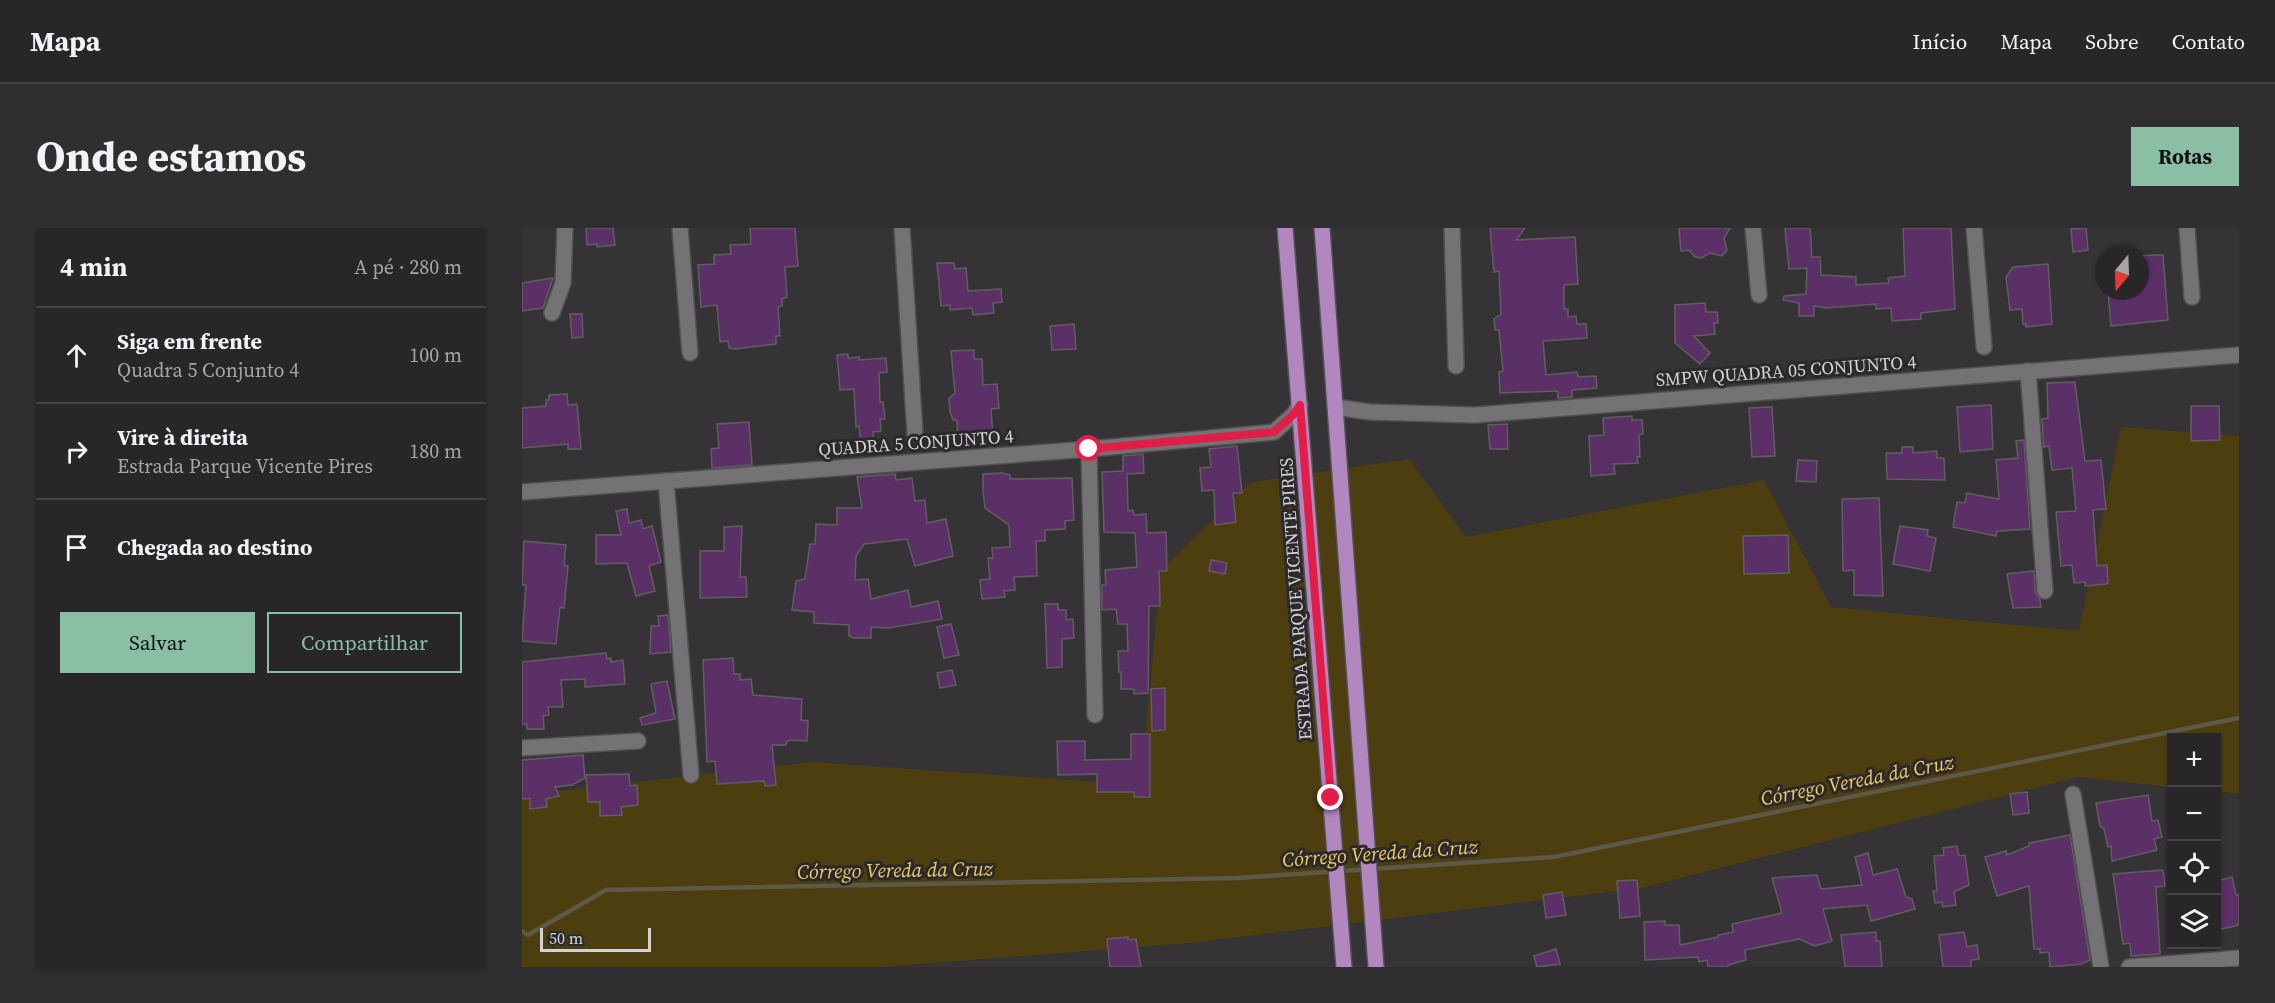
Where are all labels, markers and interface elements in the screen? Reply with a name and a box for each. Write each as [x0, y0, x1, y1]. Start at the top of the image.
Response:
text: Mapa [30, 22, 101, 60]
text: Início [1913, 27, 1967, 56]
text: Mapa [2000, 27, 2052, 56]
text: Sobre [2085, 27, 2139, 56]
text: Contato [2172, 27, 2245, 56]
text: Onde estamos [36, 127, 306, 185]
button: Rotas [2131, 127, 2239, 186]
north arrow [2095, 246, 2149, 300]
text: 4 min [60, 249, 127, 285]
text: A pé · 280 m [354, 253, 462, 281]
text: Siga em frente [117, 326, 262, 356]
icon: ahead [60, 339, 93, 372]
text: 100 m [409, 341, 462, 369]
street label: SMPW QUADRA 05 CONJUNTO 4 [1655, 349, 1917, 392]
text: Quadra 5 Conjunto 4 [117, 356, 299, 384]
text: Vire à direita [117, 422, 248, 452]
street label: QUADRA 5 CONJUNTO 4 [817, 423, 1014, 462]
icon: right [60, 435, 93, 468]
route start [1075, 435, 1101, 461]
text: 180 m [409, 437, 462, 465]
text: Estrada Parque Vicente Pires [117, 452, 373, 480]
street label: ESTRADA PARQUE VICENTE PIRES [1273, 457, 1318, 741]
icon: arrive [60, 531, 93, 564]
text: Chegada ao destino [117, 532, 312, 562]
button: Salvar [60, 612, 255, 673]
button: Compartilhar [267, 612, 462, 673]
map controls [2167, 733, 2221, 949]
button: + [2167, 733, 2221, 787]
water label: Córrego Vereda da Cruz [1758, 747, 1957, 812]
route end [1317, 784, 1343, 810]
button: − [2167, 787, 2221, 841]
water label: Córrego Vereda da Cruz [1281, 832, 1479, 874]
button: locate [2167, 841, 2221, 895]
water label: Córrego Vereda da Cruz [797, 854, 994, 886]
button: layers [2167, 895, 2221, 949]
scale bar [540, 925, 651, 952]
text: 50 m [549, 927, 583, 949]

